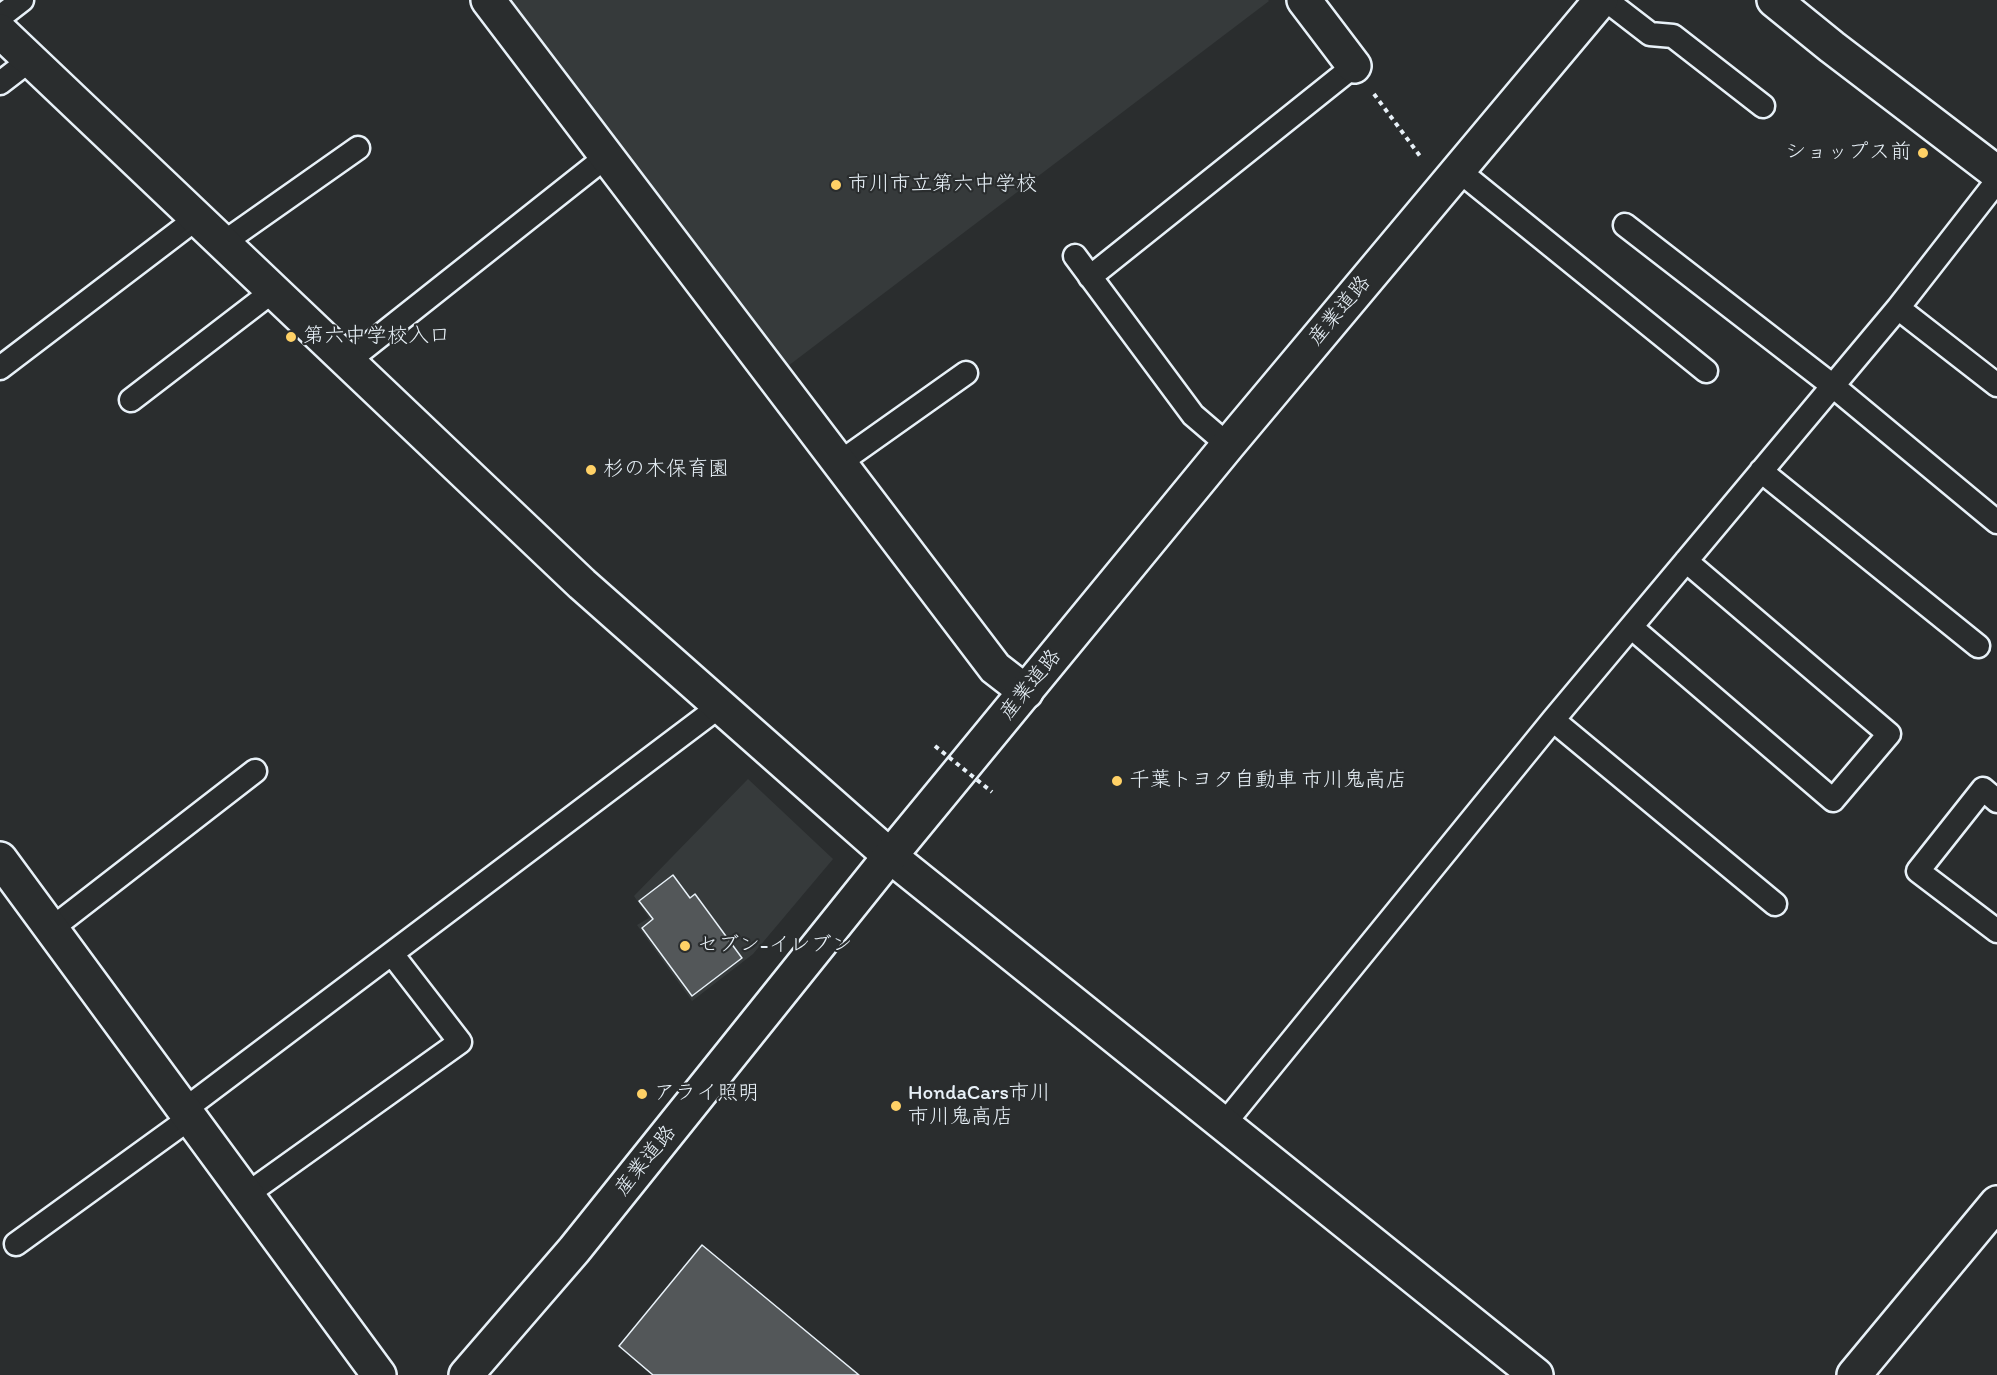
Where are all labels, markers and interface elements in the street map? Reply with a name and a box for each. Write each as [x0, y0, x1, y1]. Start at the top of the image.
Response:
place label: ショップス前 [1785, 140, 1911, 166]
marker: ショップス前 [1916, 146, 1930, 160]
place label: 市川市立第六中学校 [848, 172, 1037, 198]
marker: 市川市立第六中学校 [829, 178, 843, 192]
street label: 産業道路 [1303, 271, 1377, 351]
place label: 第六中学校入口 [303, 324, 450, 350]
marker: 第六中学校入口 [284, 330, 298, 344]
place label: 杉の木保育園 [603, 457, 729, 483]
marker: 杉の木保育園 [584, 463, 598, 477]
street label: 産業道路 [995, 644, 1067, 726]
place label: 千葉トヨタ自動車 市川鬼高店 [1129, 768, 1407, 794]
marker: 千葉トヨタ自動車 市川鬼高店 [1110, 774, 1124, 788]
place label: セブン-イレブン [697, 933, 852, 959]
marker: セブン-イレブン [678, 939, 692, 953]
place label: アライ照明 [654, 1081, 759, 1107]
place label: HondaCars市川 市川鬼高店 [908, 1081, 1051, 1131]
marker: アライ照明 [635, 1087, 649, 1101]
marker: HondaCars市川 市川鬼高店 [889, 1099, 903, 1113]
street label: 産業道路 [610, 1120, 682, 1202]

